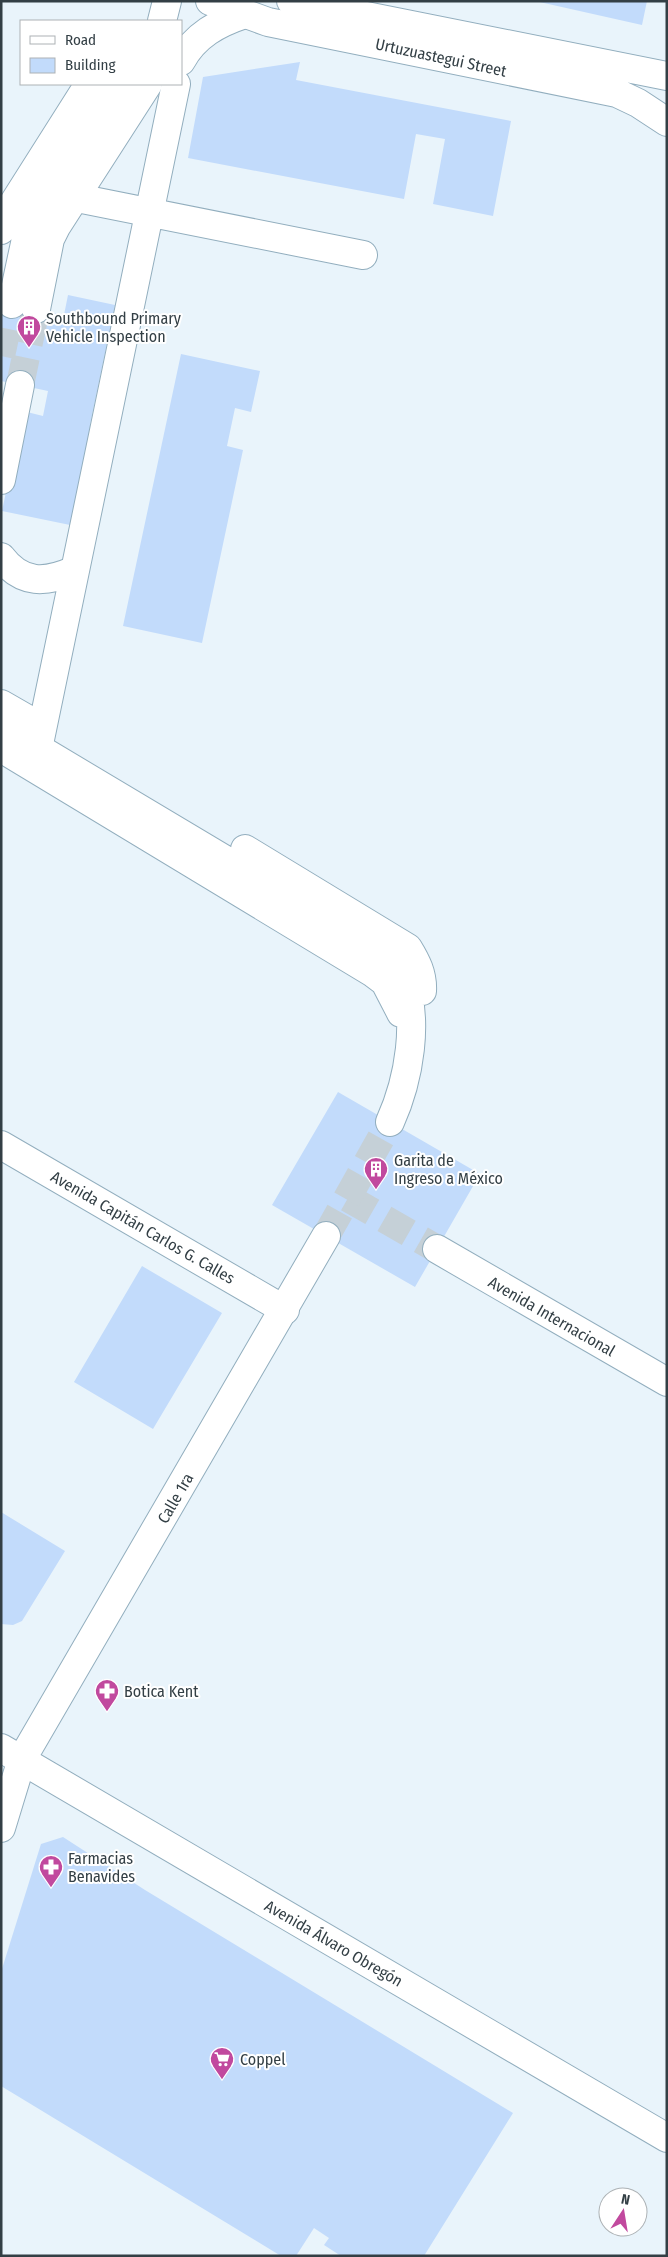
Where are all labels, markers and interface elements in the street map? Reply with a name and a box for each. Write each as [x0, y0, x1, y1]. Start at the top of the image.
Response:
legend [20, 20, 182, 85]
text: Road [65, 31, 96, 49]
street label: Urtuzuastegui Street [374, 34, 509, 81]
text: Building [65, 56, 116, 74]
place label: Southbound Primary Vehicle Inspection [46, 309, 182, 346]
building icon: Southbound Primary Vehicle Inspection [16, 314, 42, 348]
place label: Garita de Ingreso a México [394, 1151, 503, 1188]
building icon: Garita de Ingreso a México [363, 1156, 389, 1190]
street label: Avenida Capitán Carlos G. Calles [47, 1167, 238, 1288]
street label: Avenida Internacional [485, 1272, 618, 1360]
street label: Calle 1ra [153, 1470, 197, 1527]
pharmacy icon: Botica Kent [94, 1678, 120, 1712]
place label: Botica Kent [124, 1682, 199, 1701]
place label: Farmacias Benavides [68, 1849, 135, 1886]
pharmacy icon: Farmacias Benavides [38, 1854, 64, 1888]
street label: Avenida Álvaro Obregón [261, 1896, 406, 1991]
supermarket icon: Coppel [209, 2046, 235, 2080]
place label: Coppel [240, 2050, 285, 2069]
north arrow [598, 2187, 648, 2237]
text: N [620, 2191, 631, 2209]

